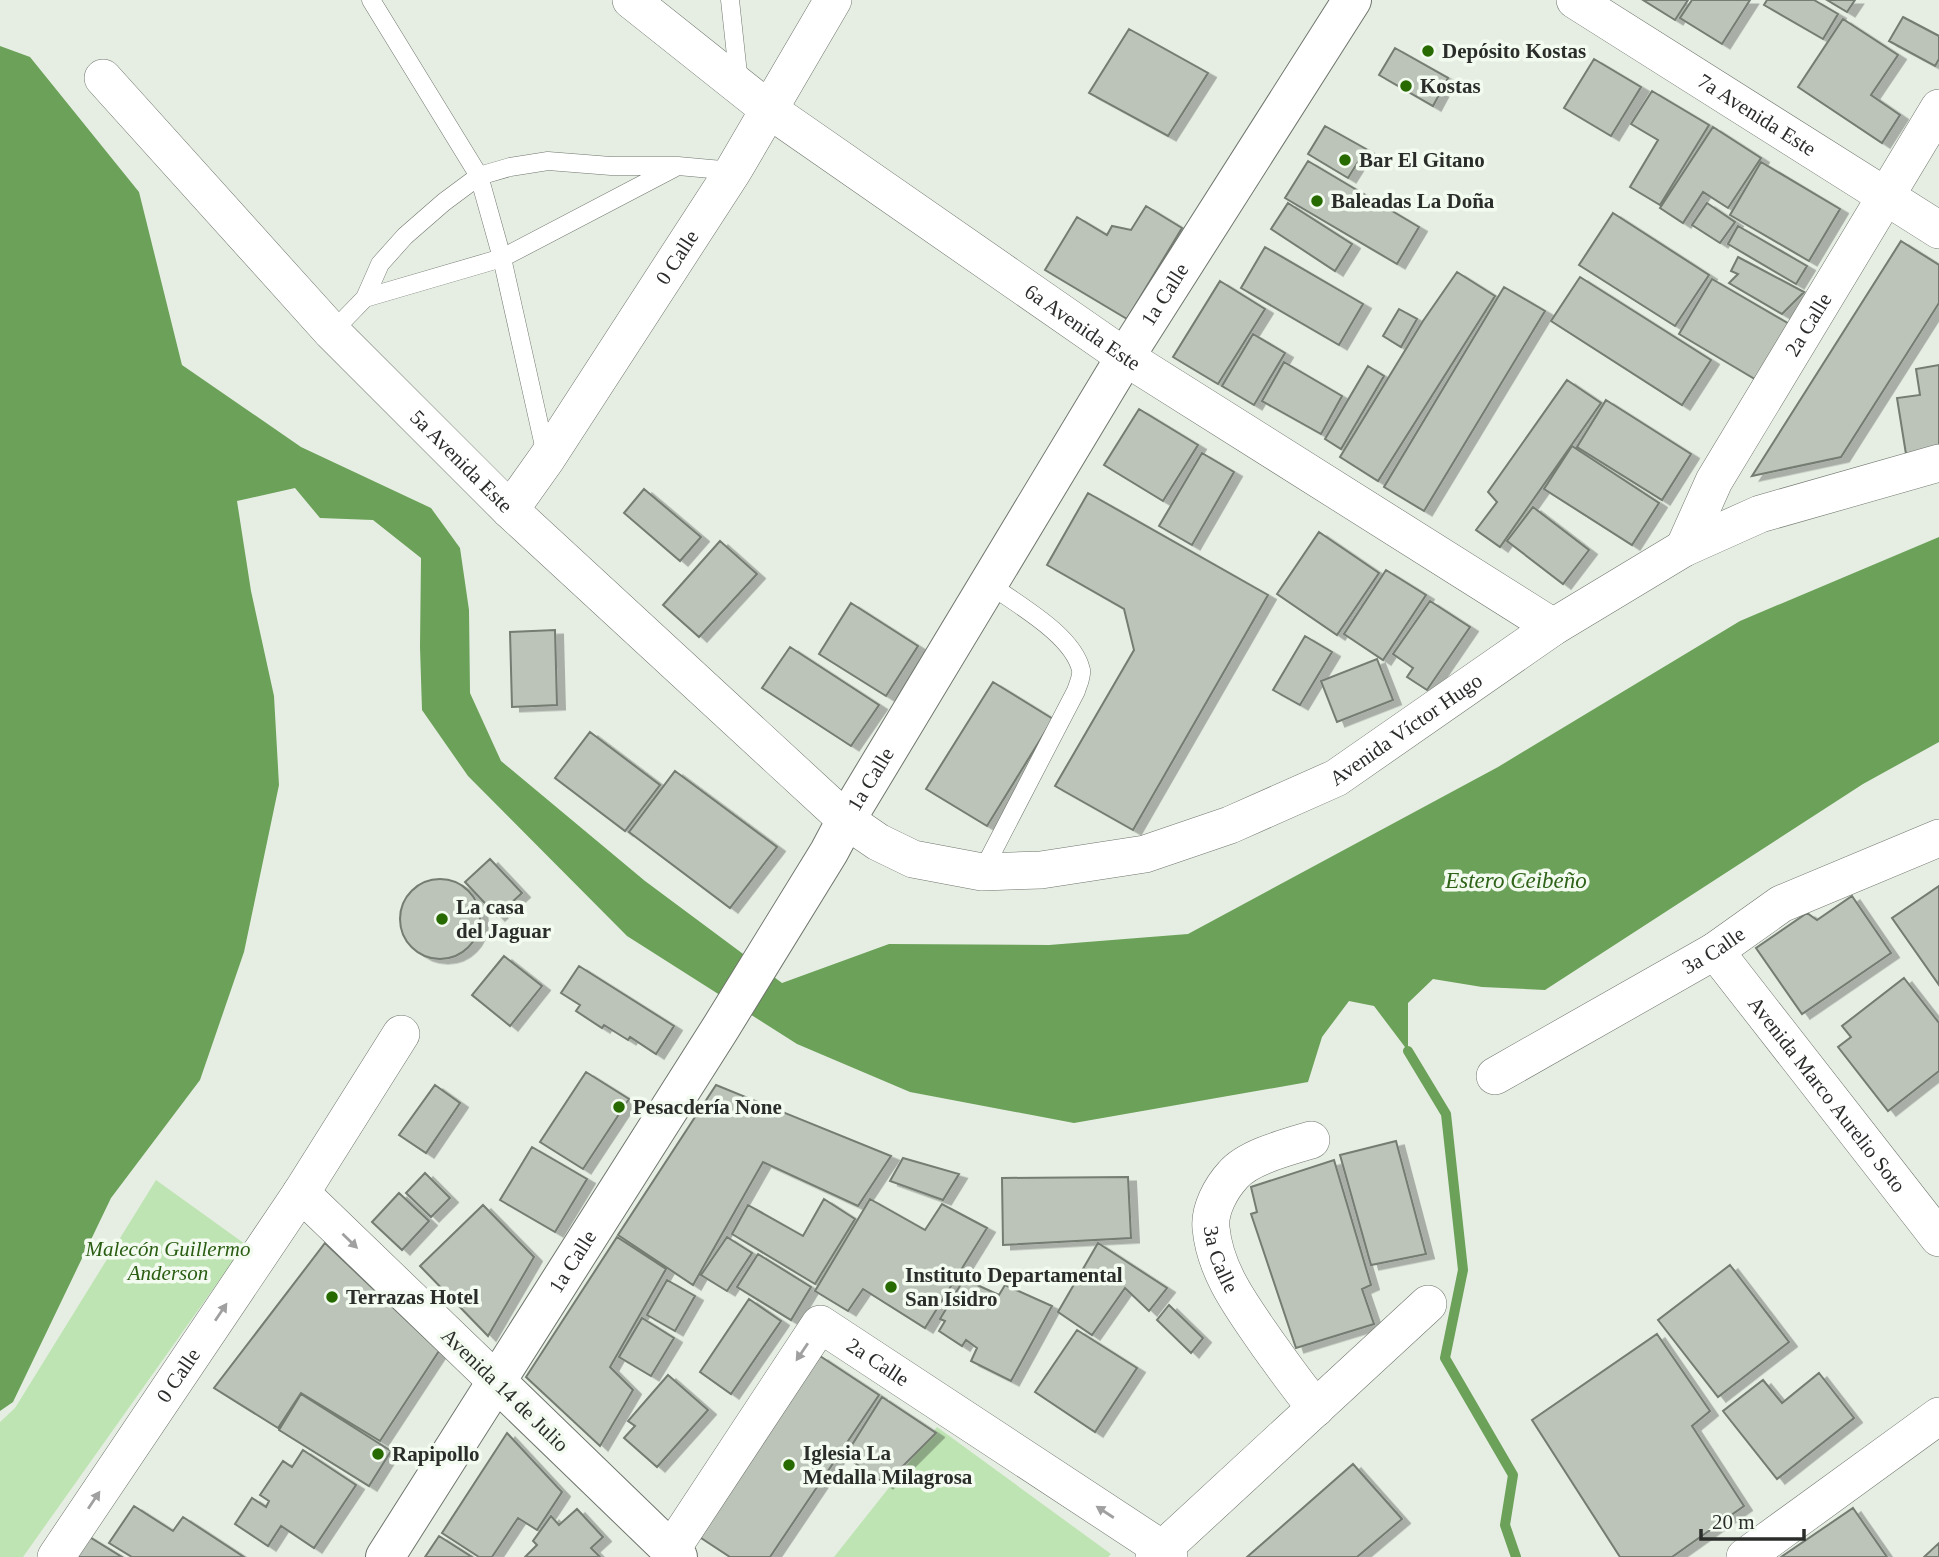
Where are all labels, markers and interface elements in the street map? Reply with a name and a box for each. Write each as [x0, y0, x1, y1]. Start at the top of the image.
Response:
place label: Depósito Kostas [1442, 39, 1586, 63]
marker: Depósito Kostas [1420, 43, 1436, 59]
street label: 7a Avenida Este [1693, 69, 1820, 161]
place label: Kostas [1420, 74, 1481, 98]
marker: Kostas [1398, 78, 1414, 94]
place label: Bar El Gitano [1359, 148, 1485, 172]
marker: Bar El Gitano [1337, 152, 1353, 168]
place label: Baleadas La Doña [1331, 189, 1495, 213]
marker: Baleadas La Doña [1309, 193, 1325, 209]
street label: 0 Calle [651, 226, 703, 289]
street label: 1a Calle [1136, 259, 1193, 330]
street label: 6a Avenida Este [1020, 279, 1145, 376]
street label: 2a Calle [1780, 289, 1837, 361]
street label: 5a Avenida Este [405, 405, 518, 518]
street label: Avenida Víctor Hugo [1325, 668, 1487, 791]
street label: 1a Calle [842, 743, 899, 815]
water label: Estero Ceibeño [1444, 868, 1587, 893]
place label: La casa del Jaguar [456, 895, 551, 943]
marker: La casa del Jaguar [434, 911, 450, 927]
street label: 3a Calle [1678, 922, 1749, 979]
street label: Avenida Marco Aurelio Soto [1743, 992, 1911, 1197]
place label: Pesacdería None [633, 1095, 782, 1119]
marker: Pesacdería None [611, 1099, 627, 1115]
street label: 3a Calle [1199, 1225, 1243, 1297]
street label: 1a Calle [544, 1226, 601, 1297]
one-way arrow [342, 1232, 359, 1249]
park label: Malecón Guillermo Anderson [84, 1237, 251, 1285]
place label: Instituto Departamental San Isidro [905, 1263, 1123, 1311]
marker: Instituto Departamental San Isidro [883, 1279, 899, 1295]
place label: Terrazas Hotel [346, 1285, 479, 1309]
marker: Terrazas Hotel [324, 1289, 340, 1305]
one-way arrow [215, 1302, 228, 1322]
street label: Avenida 14 de Julio [437, 1323, 573, 1457]
street label: 2a Calle [842, 1333, 913, 1391]
one-way arrow [795, 1343, 809, 1361]
street label: 0 Calle [152, 1344, 205, 1407]
place label: Iglesia La Medalla Milagrosa [803, 1441, 973, 1489]
place label: Rapipollo [392, 1442, 480, 1466]
marker: Rapipollo [370, 1446, 386, 1462]
marker: Iglesia La Medalla Milagrosa [781, 1457, 797, 1473]
one-way arrow [87, 1491, 100, 1510]
scale bar [1701, 1498, 1804, 1542]
one-way arrow [1095, 1505, 1115, 1518]
text: 20 m [1712, 1510, 1755, 1534]

